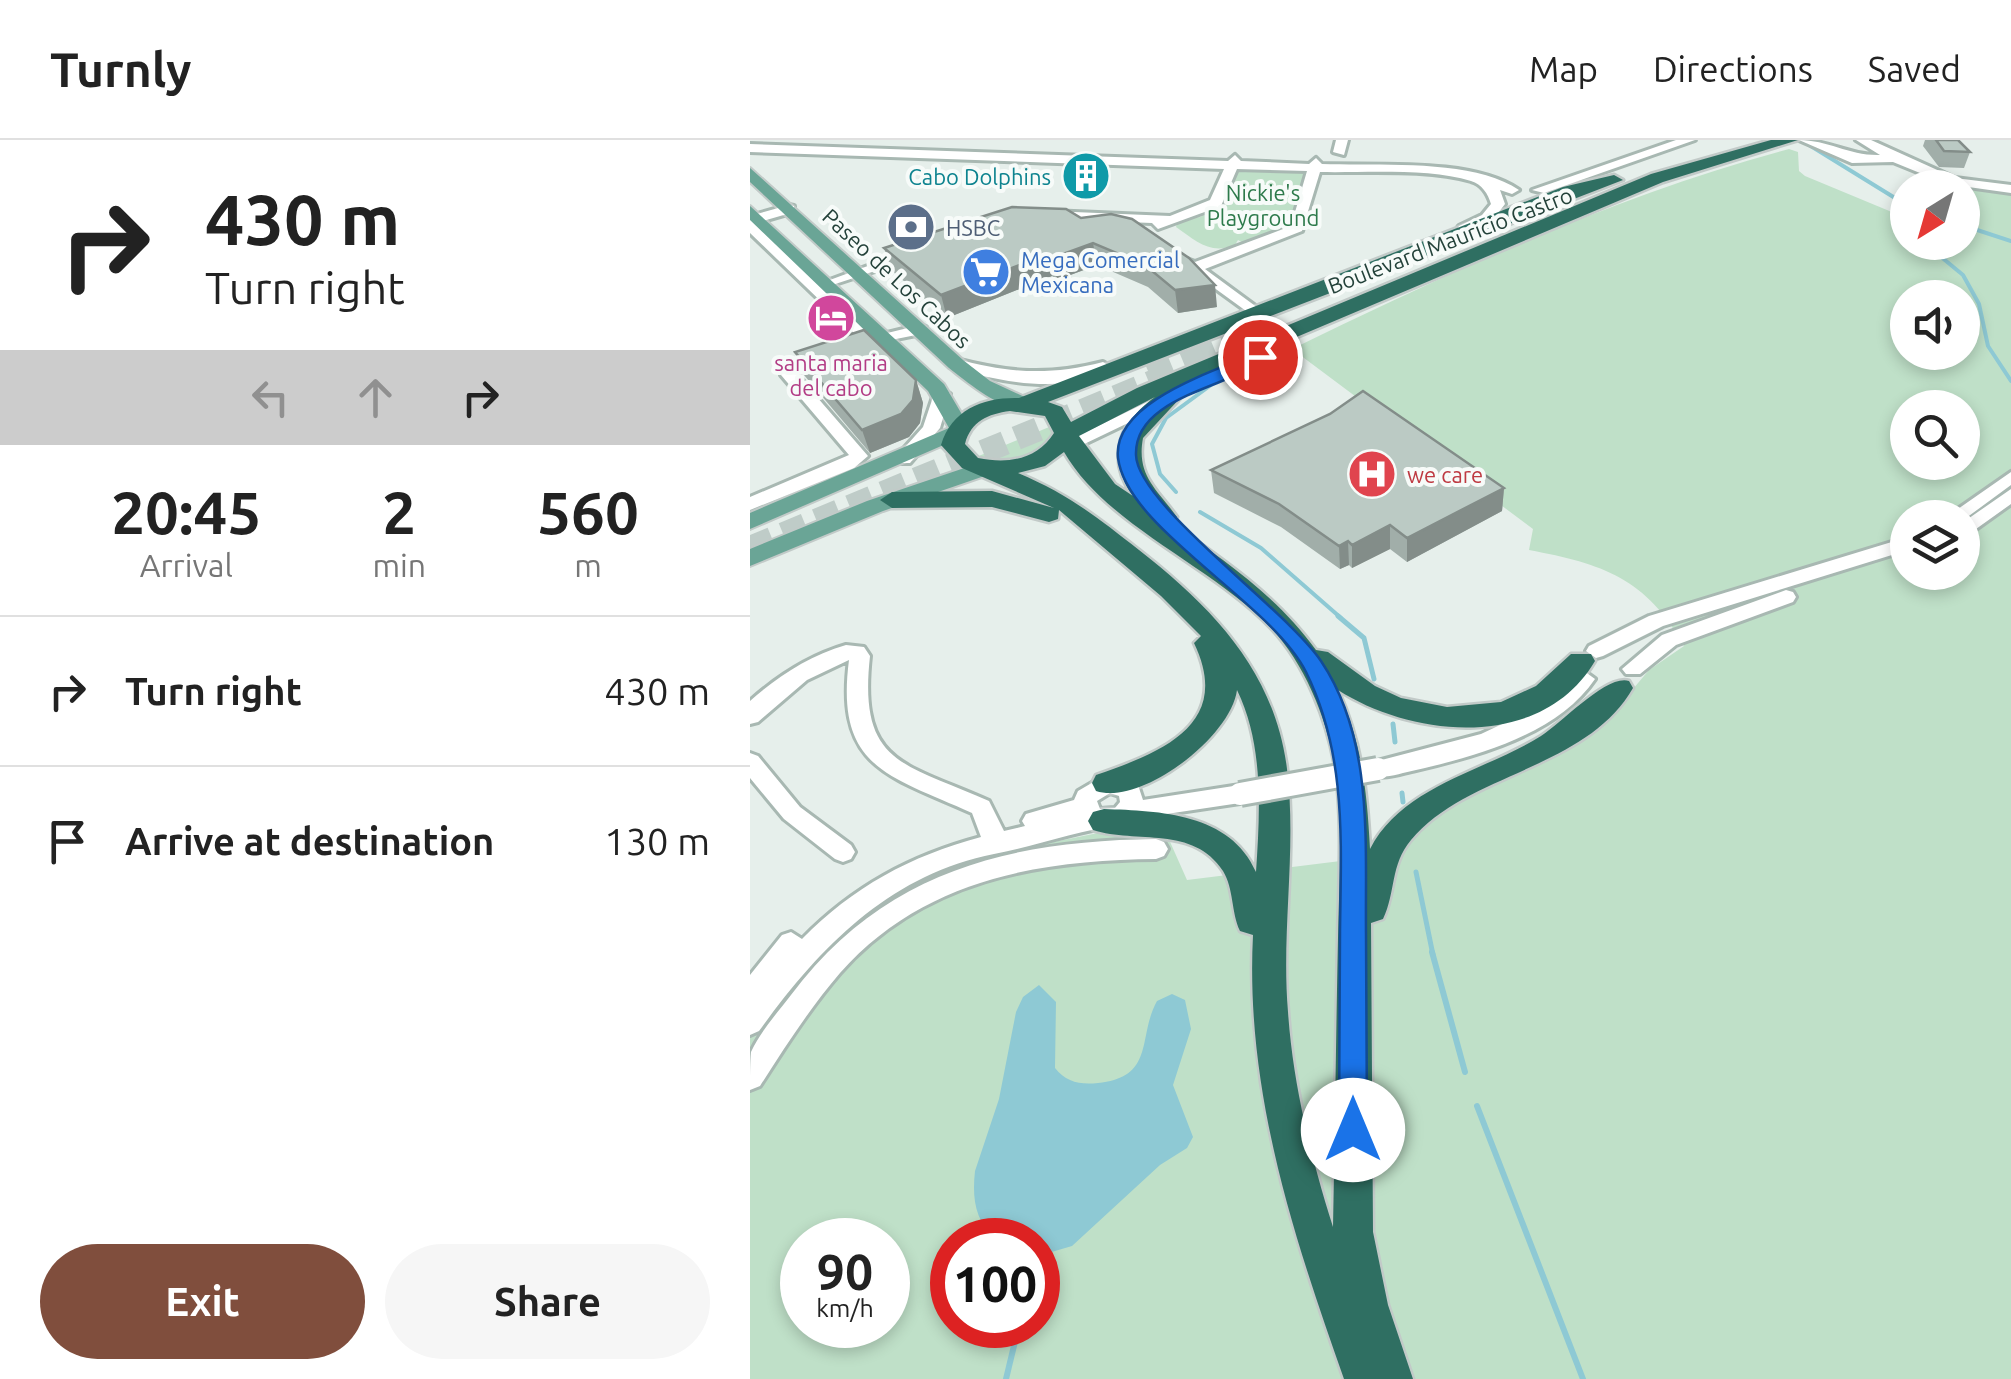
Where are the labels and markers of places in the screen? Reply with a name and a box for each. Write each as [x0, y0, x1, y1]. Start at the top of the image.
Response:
building icon: Cabo Dolphins [1060, 150, 1112, 202]
place label: Cabo Dolphins [908, 164, 1051, 189]
bank icon: HSBC [885, 201, 937, 253]
place label: HSBC [946, 215, 1000, 240]
supermarket icon: Mega Comercial Mexicana [960, 246, 1012, 298]
place label: Mega Comercial Mexicana [1021, 247, 1180, 297]
hotel icon: santa maria del cabo [805, 292, 857, 344]
pin [1218, 315, 1303, 400]
place label: santa maria del cabo [774, 350, 888, 400]
hospital icon: we care [1346, 448, 1398, 500]
place label: we care [1407, 462, 1483, 487]

